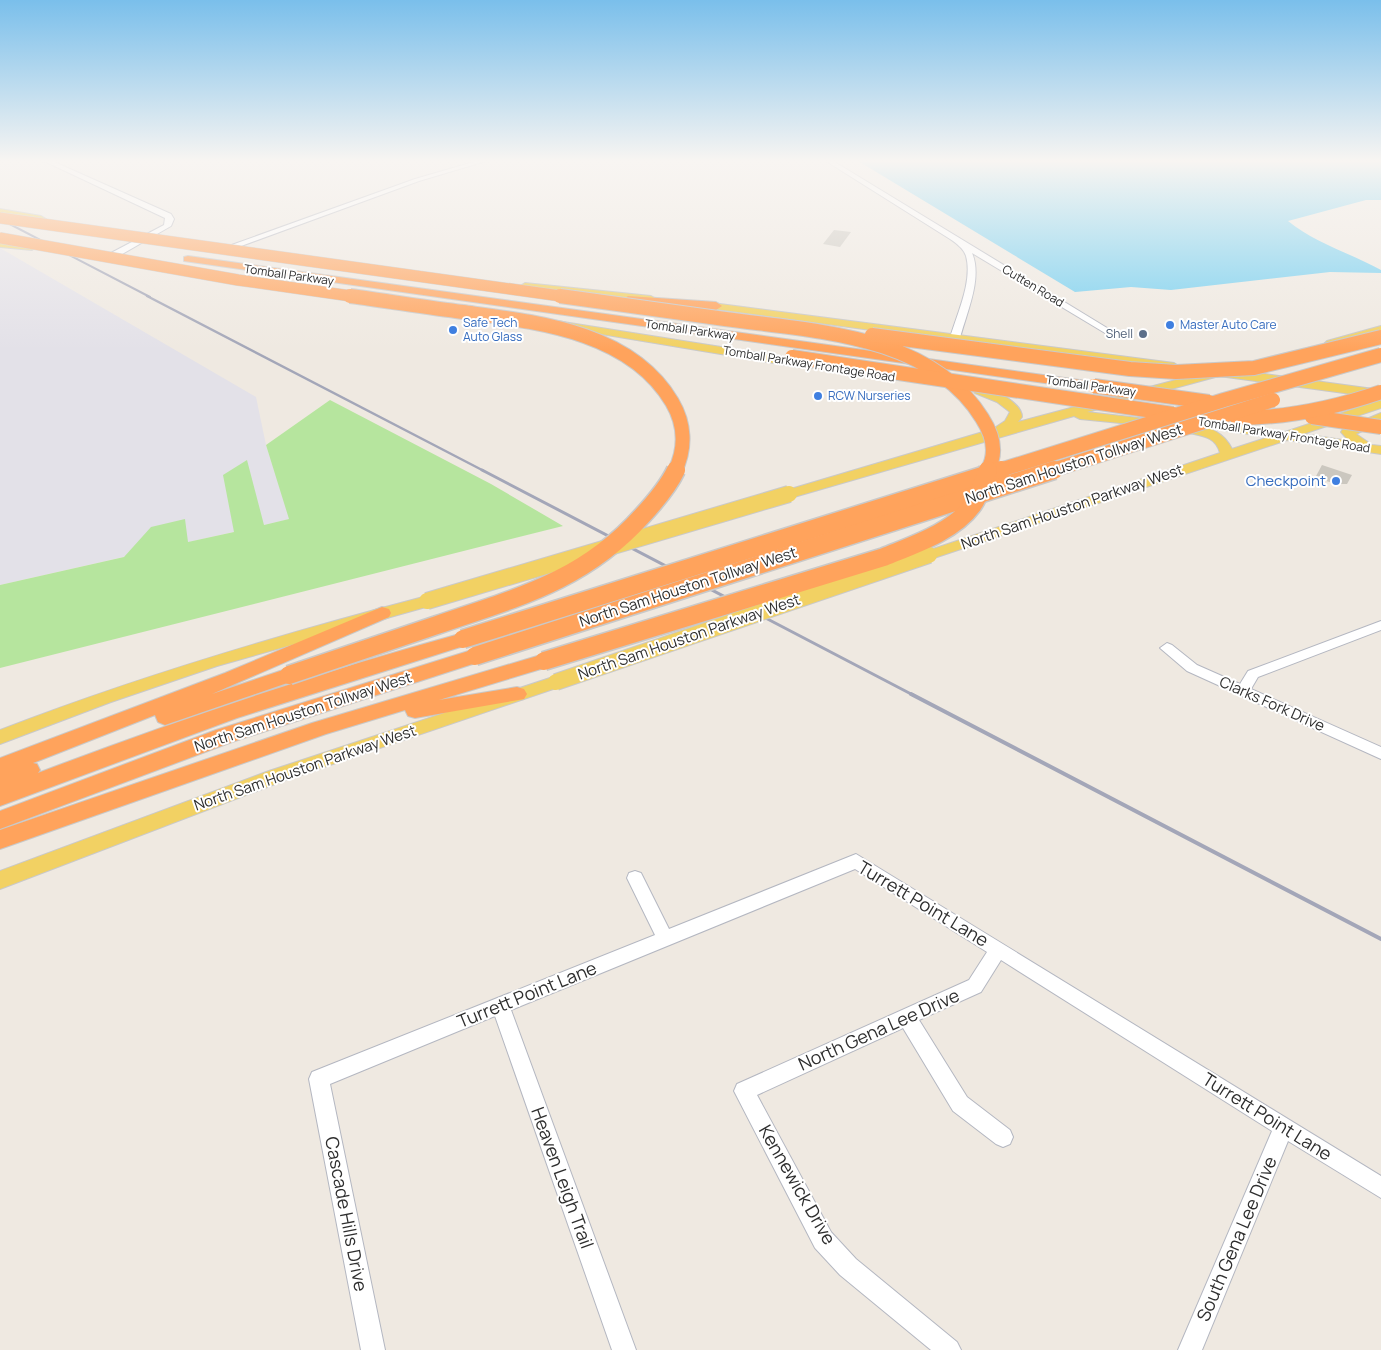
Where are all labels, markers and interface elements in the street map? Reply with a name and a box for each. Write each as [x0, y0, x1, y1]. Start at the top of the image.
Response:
street label: Tomball Parkway [243, 260, 336, 289]
street label: Cutten Road [999, 260, 1067, 311]
place label: Safe Tech Auto Glass [463, 314, 522, 345]
street label: Tomball Parkway [644, 315, 737, 344]
place label: Master Auto Care [1180, 316, 1277, 333]
marker: Master Auto Care [1164, 319, 1176, 331]
marker: Safe Tech Auto Glass [447, 324, 459, 336]
place label: Shell [1106, 325, 1133, 342]
marker: Shell [1137, 328, 1149, 340]
street label: Tomball Parkway Frontage Road [722, 342, 896, 386]
street label: Tomball Parkway [1045, 371, 1138, 400]
place label: RCW Nurseries [828, 387, 911, 404]
marker: RCW Nurseries [812, 390, 824, 402]
street label: Tomball Parkway Frontage Road [1197, 413, 1371, 457]
street label: North Sam Houston Tollway West [962, 418, 1185, 509]
street label: North Sam Houston Parkway West [958, 459, 1186, 555]
place label: Checkpoint [1246, 470, 1326, 491]
marker: Checkpoint [1330, 475, 1342, 487]
street label: North Sam Houston Tollway West [576, 541, 799, 632]
street label: North Sam Houston Parkway West [575, 589, 803, 685]
street label: North Sam Houston Tollway West [191, 666, 414, 757]
street label: Clarks Fork Drive [1216, 671, 1328, 736]
street label: North Sam Houston Parkway West [191, 720, 419, 816]
street label: Turrett Point Lane [854, 855, 993, 952]
street label: Turrett Point Lane [453, 955, 600, 1033]
street label: North Gena Lee Drive [794, 983, 963, 1075]
street label: Turrett Point Lane [1198, 1067, 1337, 1166]
street label: Heaven Leigh Trail [526, 1104, 600, 1252]
street label: Kennewick Drive [754, 1120, 842, 1249]
street label: Cascade Hills Drive [320, 1134, 374, 1293]
street label: South Gena Lee Drive [1190, 1152, 1282, 1325]

